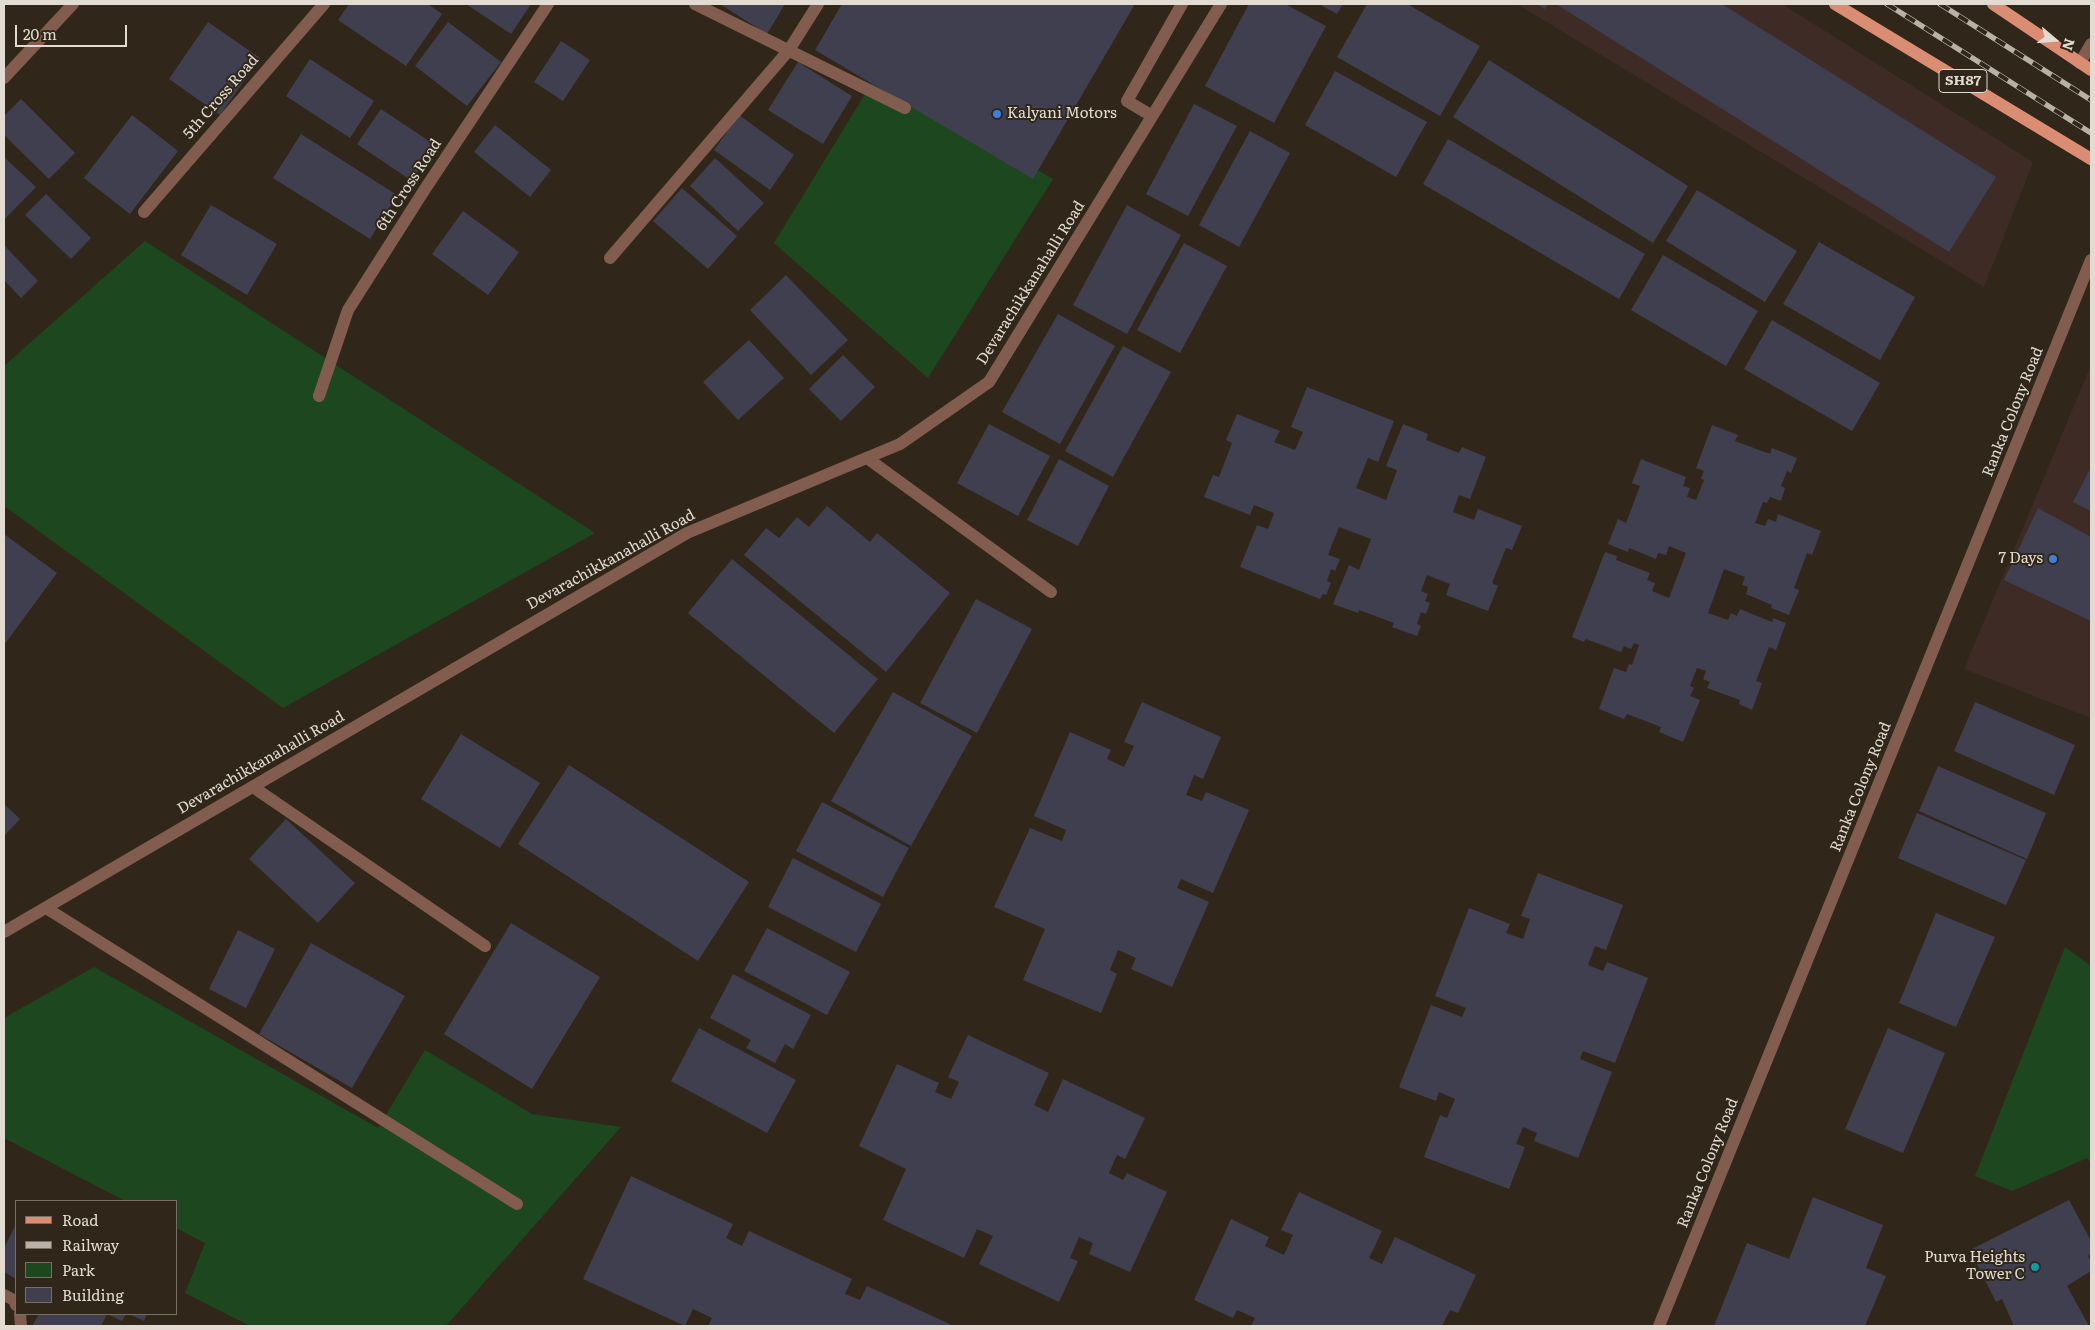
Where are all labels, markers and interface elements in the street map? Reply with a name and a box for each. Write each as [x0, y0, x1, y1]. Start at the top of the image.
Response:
scale bar [18, 15, 130, 47]
north arrow [2030, 15, 2080, 65]
text: 20 m [23, 22, 57, 45]
text: N [2058, 36, 2081, 53]
street label: 5th Cross Road [180, 51, 262, 143]
road number: SH87 [1939, 70, 1987, 92]
place label: Kalyani Motors [1007, 105, 1117, 123]
marker: Kalyani Motors [991, 108, 1003, 120]
street label: 6th Cross Road [373, 136, 445, 234]
street label: Devarachikkanahalli Road [973, 198, 1089, 368]
street label: Ranka Colony Road [1979, 344, 2047, 480]
street label: Devarachikkanahalli Road [524, 506, 698, 614]
place label: 7 Days [1999, 550, 2043, 568]
marker: 7 Days [2047, 553, 2059, 565]
street label: Devarachikkanahalli Road [174, 708, 348, 818]
street label: Ranka Colony Road [1827, 719, 1895, 855]
street label: Ranka Colony Road [1674, 1095, 1742, 1231]
legend [15, 1200, 178, 1315]
text: Road [62, 1208, 98, 1231]
text: Railway [62, 1233, 119, 1256]
place label: Purva Heights Tower C [1924, 1249, 2025, 1284]
text: Park [62, 1258, 95, 1281]
marker: Purva Heights Tower C [2029, 1261, 2041, 1273]
text: Building [62, 1283, 124, 1306]

